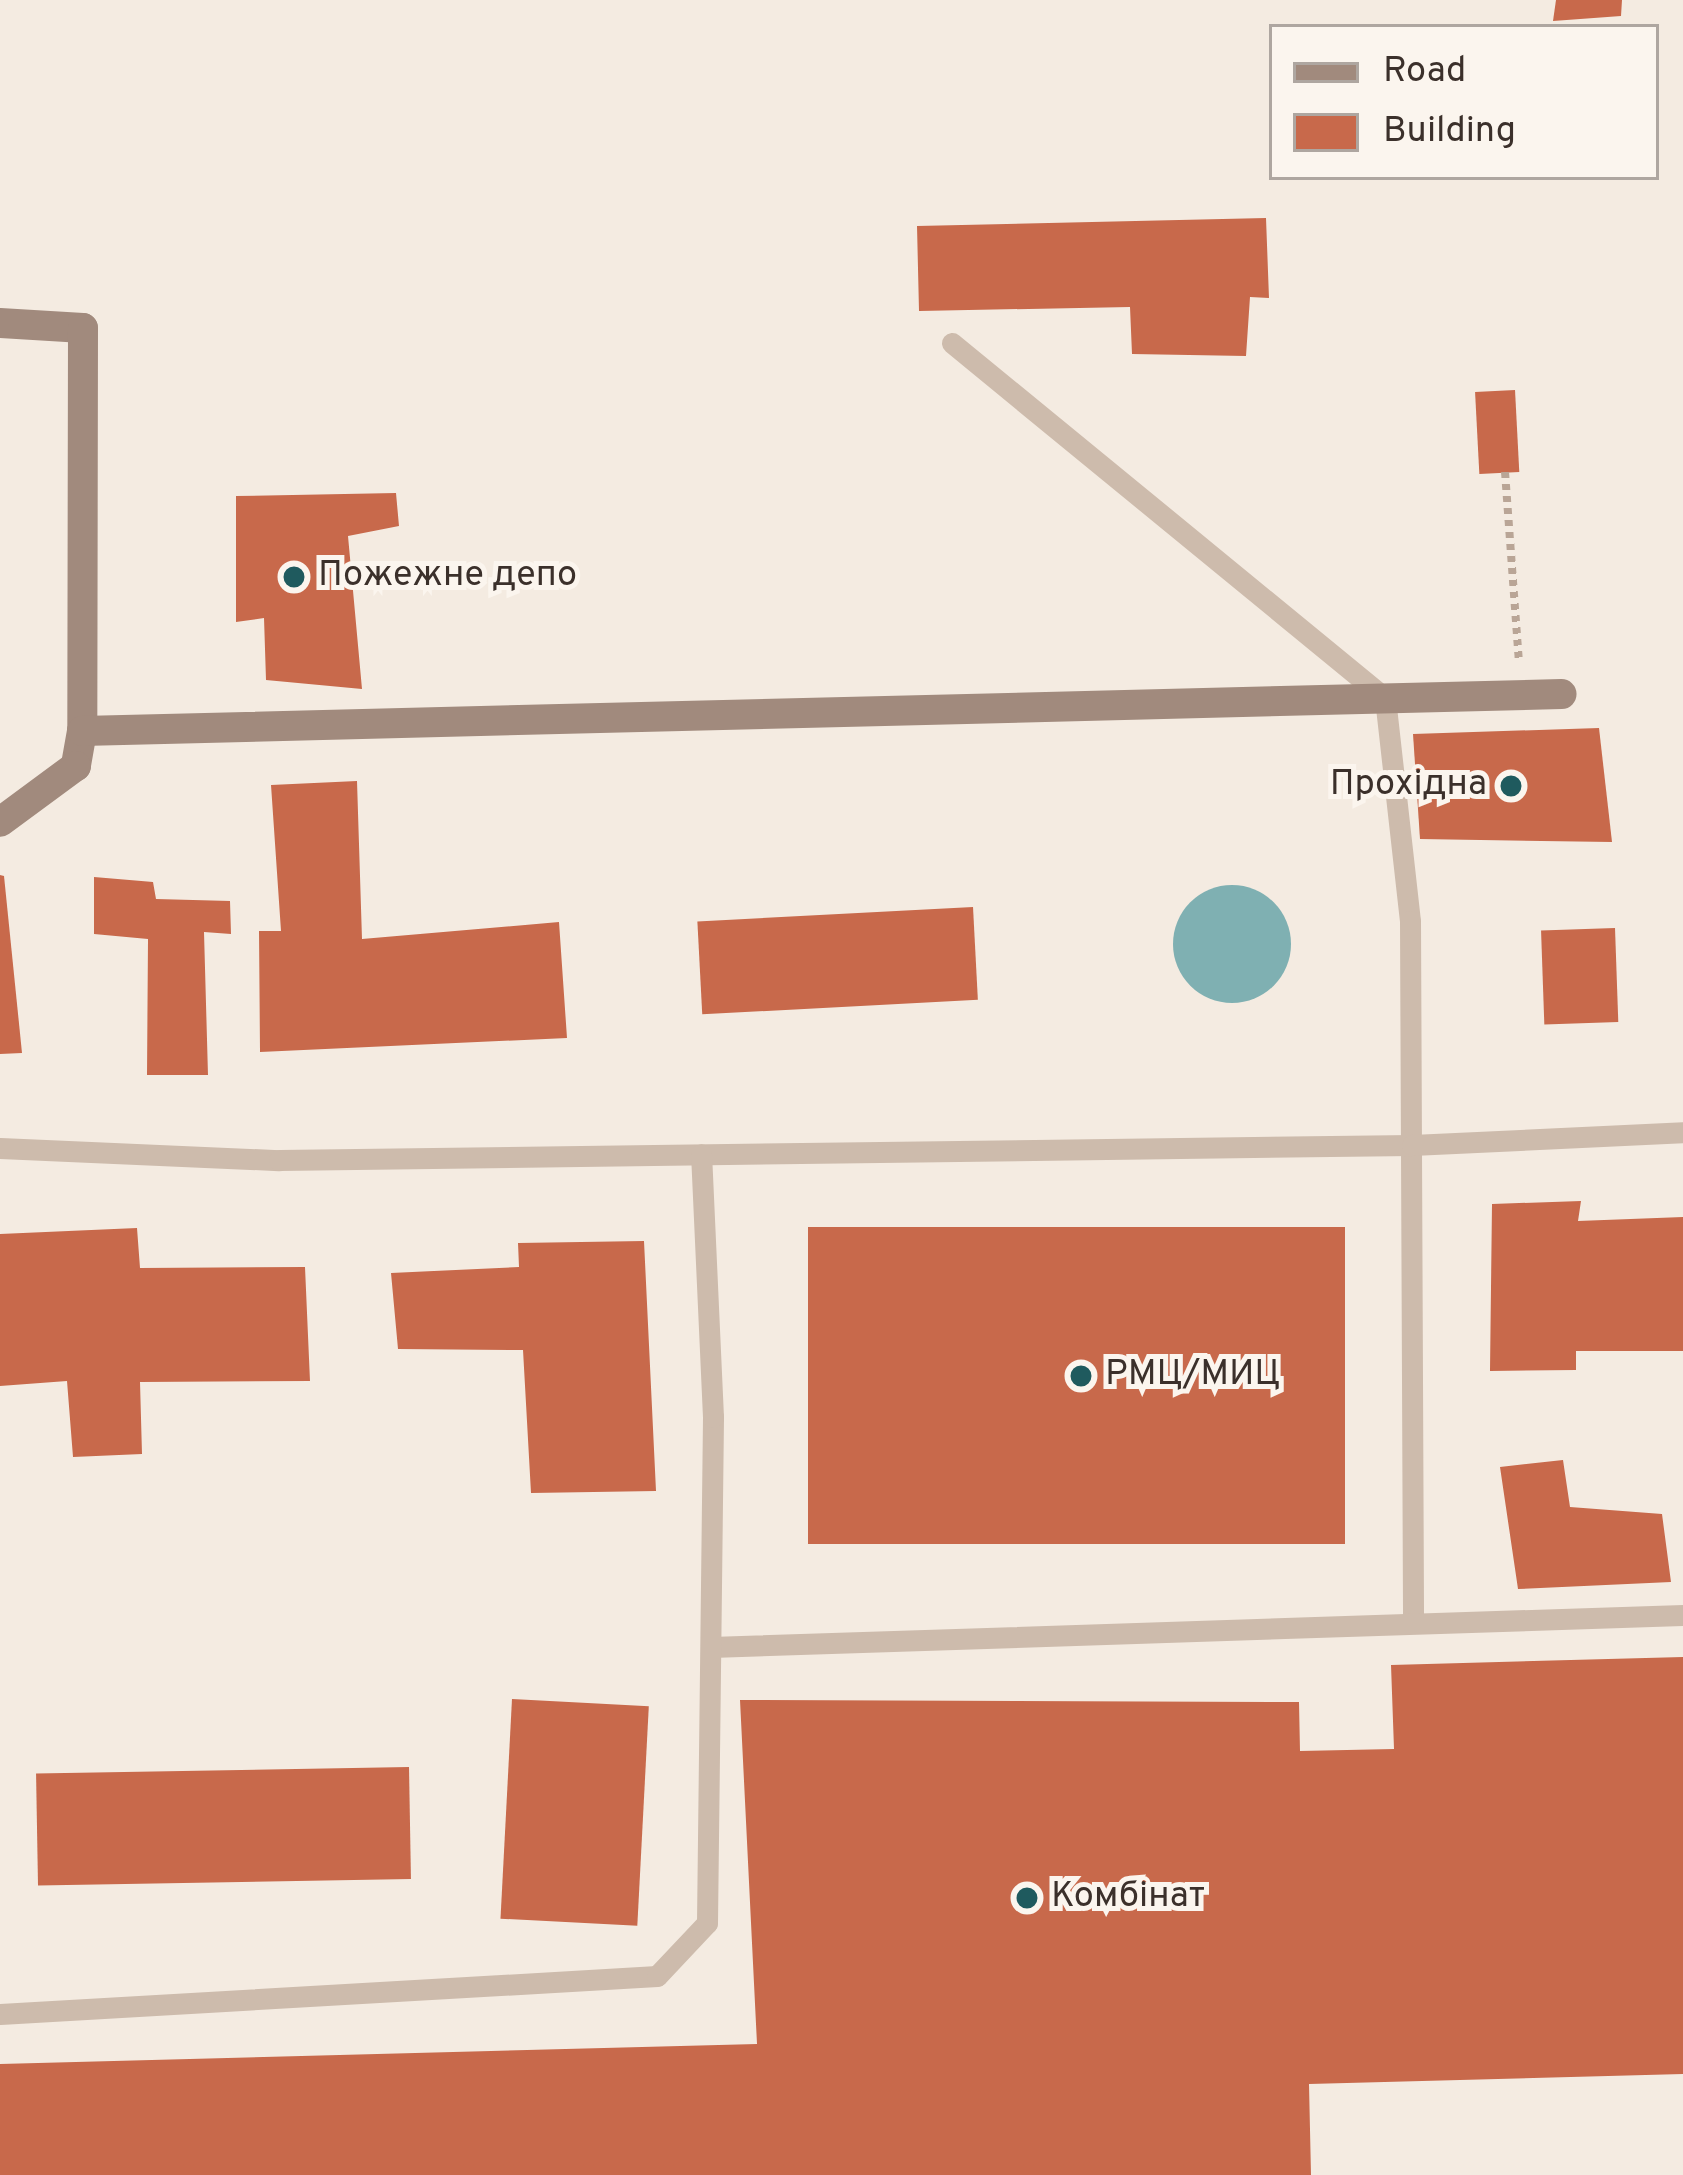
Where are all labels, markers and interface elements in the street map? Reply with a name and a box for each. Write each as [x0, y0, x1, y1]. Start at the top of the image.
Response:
legend [1269, 24, 1659, 180]
text: Road [1383, 49, 1466, 95]
text: Building [1383, 109, 1516, 155]
place label: Пожежне депо [318, 555, 577, 599]
marker: Пожежне депо [281, 564, 307, 590]
place label: Прохідна [1330, 764, 1487, 808]
marker: Прохідна [1498, 773, 1524, 799]
place label: РМЦ/МИЦ [1105, 1354, 1281, 1398]
marker: РМЦ/МИЦ [1068, 1363, 1094, 1389]
place label: Комбінат [1051, 1876, 1205, 1920]
marker: Комбінат [1014, 1885, 1040, 1911]

